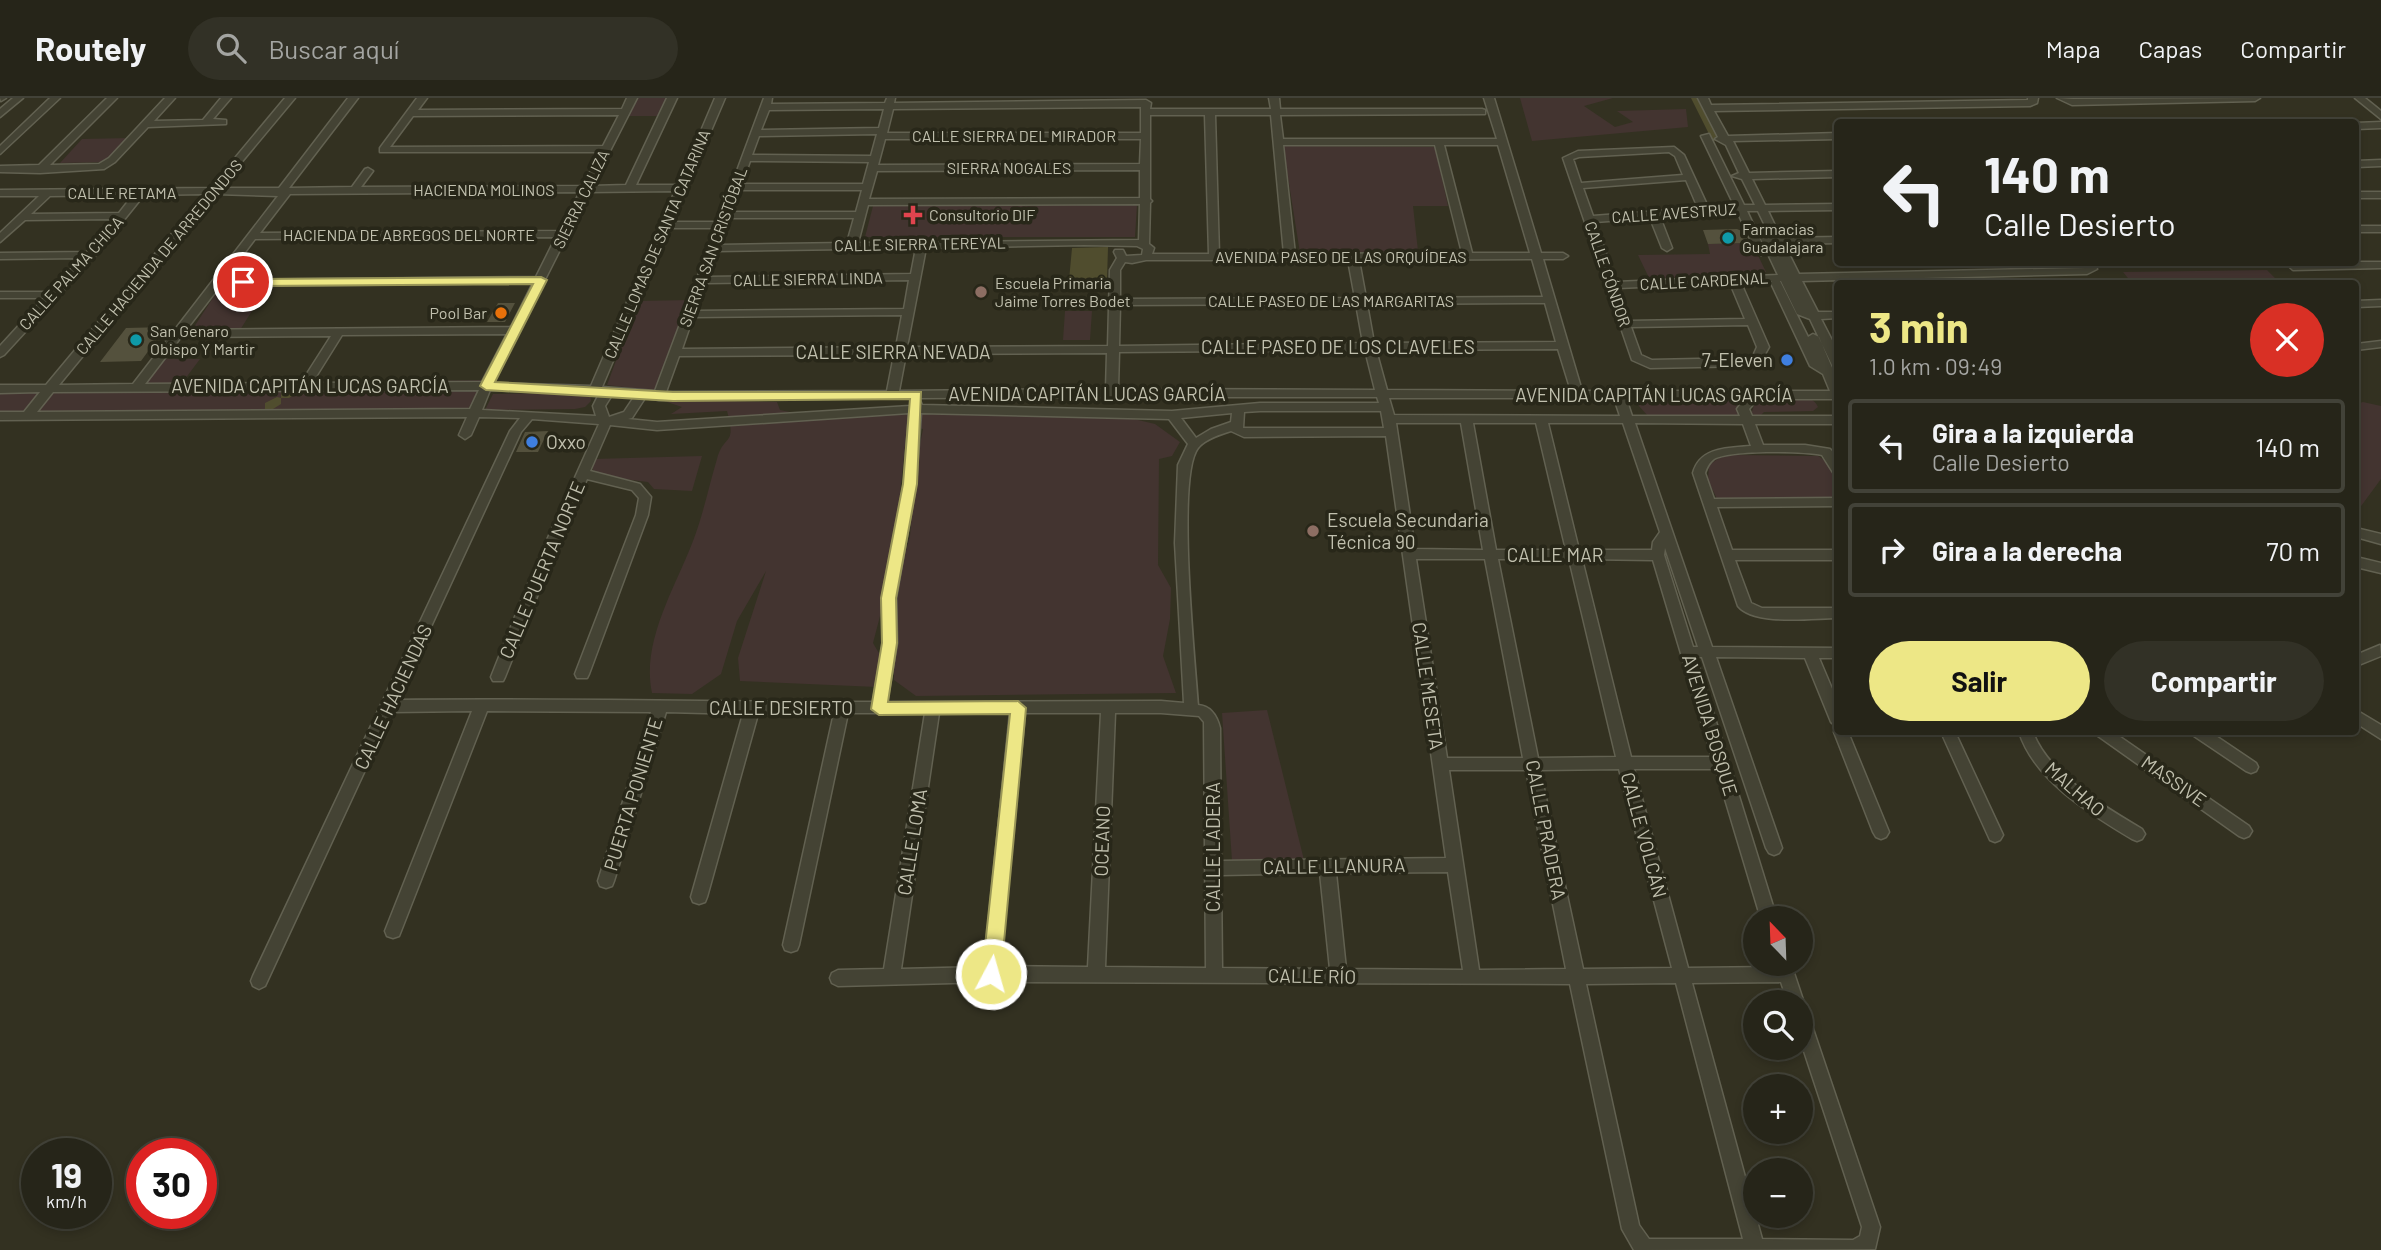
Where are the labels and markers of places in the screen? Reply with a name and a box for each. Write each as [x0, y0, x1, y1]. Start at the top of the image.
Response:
marker: Consultorio DIF [903, 205, 923, 225]
place label: Consultorio DIF [929, 205, 1035, 224]
place label: Farmacias Guadalajara [1742, 219, 1823, 256]
marker: Farmacias Guadalajara [1720, 230, 1736, 246]
pin [213, 252, 273, 312]
place label: Escuela Primaria Jaime Torres Bodet [995, 273, 1131, 310]
marker: Escuela Primaria Jaime Torres Bodet [973, 284, 989, 300]
place label: Pool Bar [430, 303, 487, 322]
marker: Pool Bar [493, 305, 509, 321]
place label: San Genaro Obispo Y Martir [150, 321, 255, 358]
marker: San Genaro Obispo Y Martir [128, 332, 144, 348]
place label: 7-Eleven [1702, 348, 1773, 371]
marker: 7-Eleven [1779, 352, 1795, 368]
place label: Oxxo [546, 430, 586, 453]
marker: Oxxo [524, 434, 540, 450]
place label: Escuela Secundaria Técnica 90 [1327, 508, 1489, 553]
marker: Escuela Secundaria Técnica 90 [1305, 523, 1321, 539]

